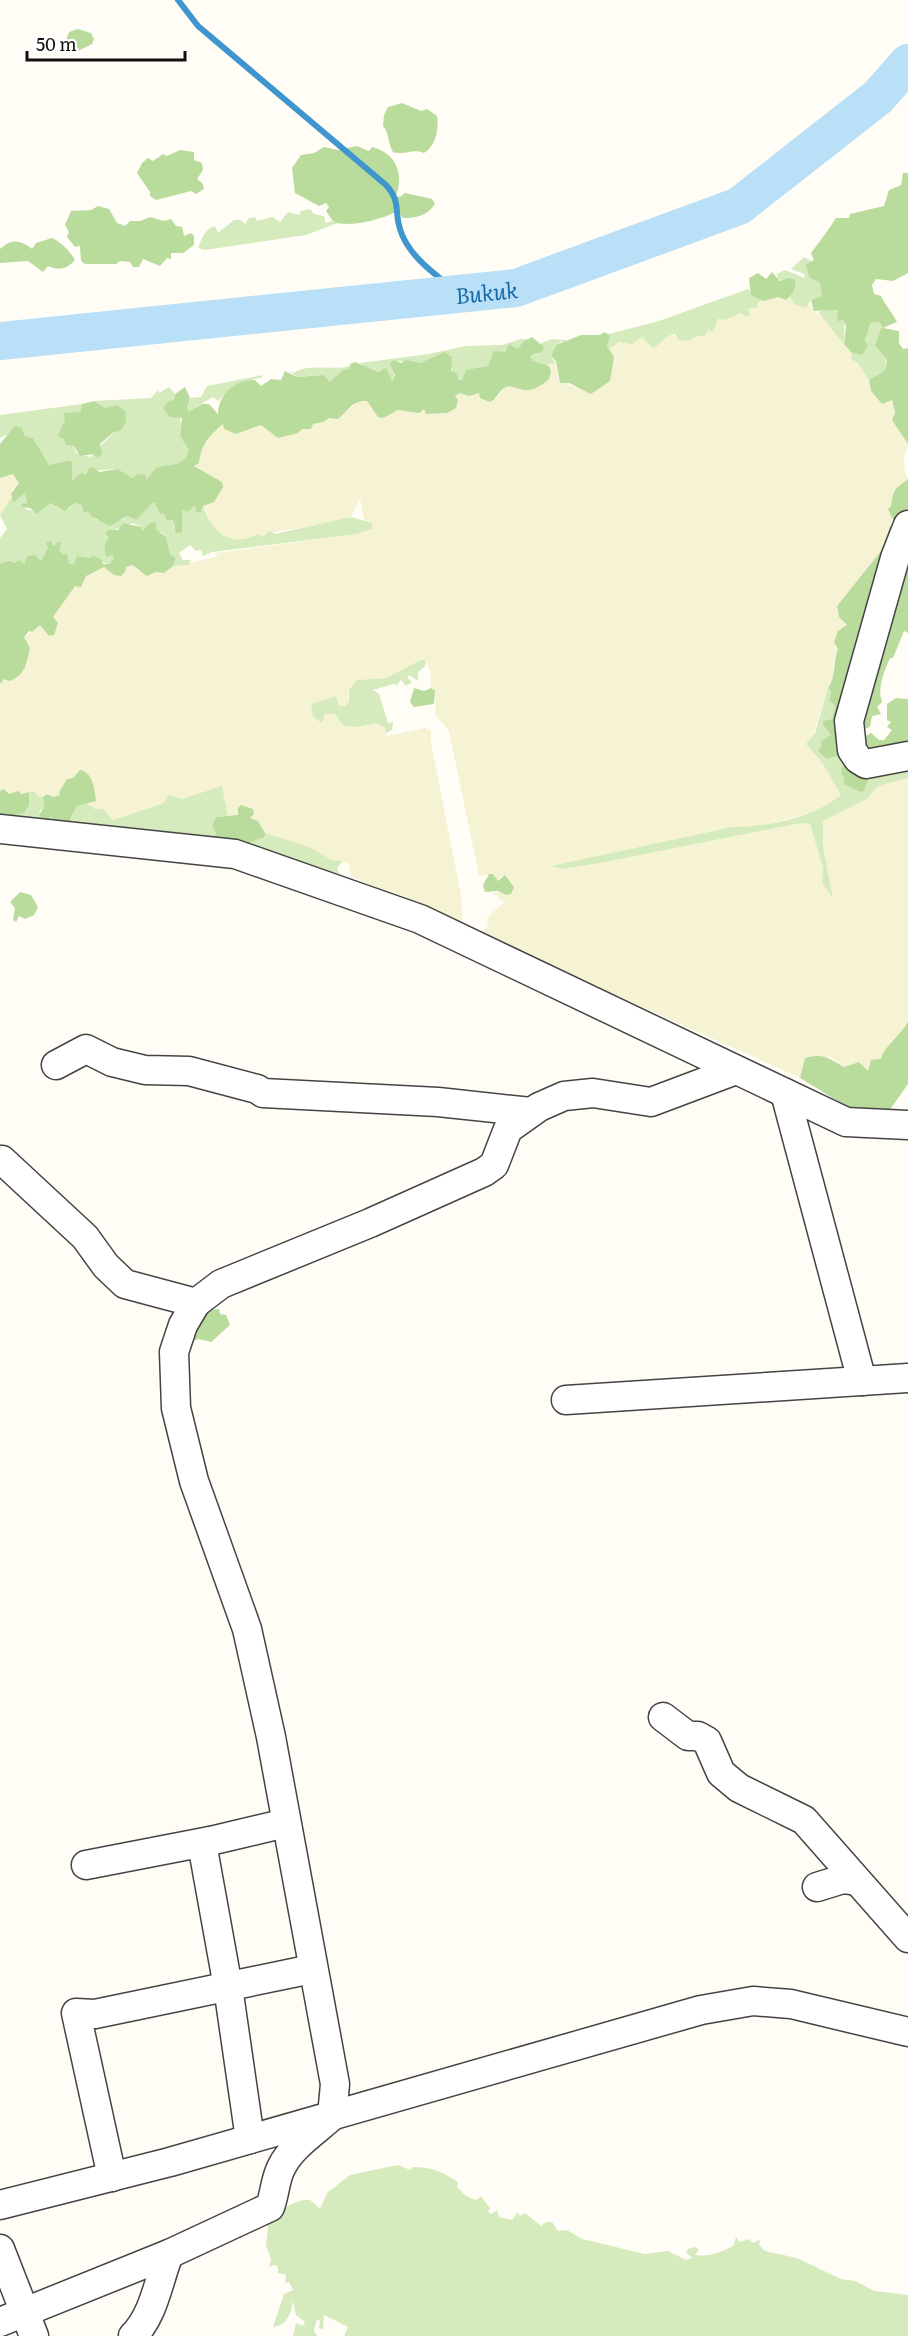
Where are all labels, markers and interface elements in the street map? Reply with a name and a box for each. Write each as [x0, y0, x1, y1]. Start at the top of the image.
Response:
scale bar [27, 24, 184, 62]
text: 50 m [36, 30, 77, 57]
water label: Bukuk [454, 271, 519, 311]

